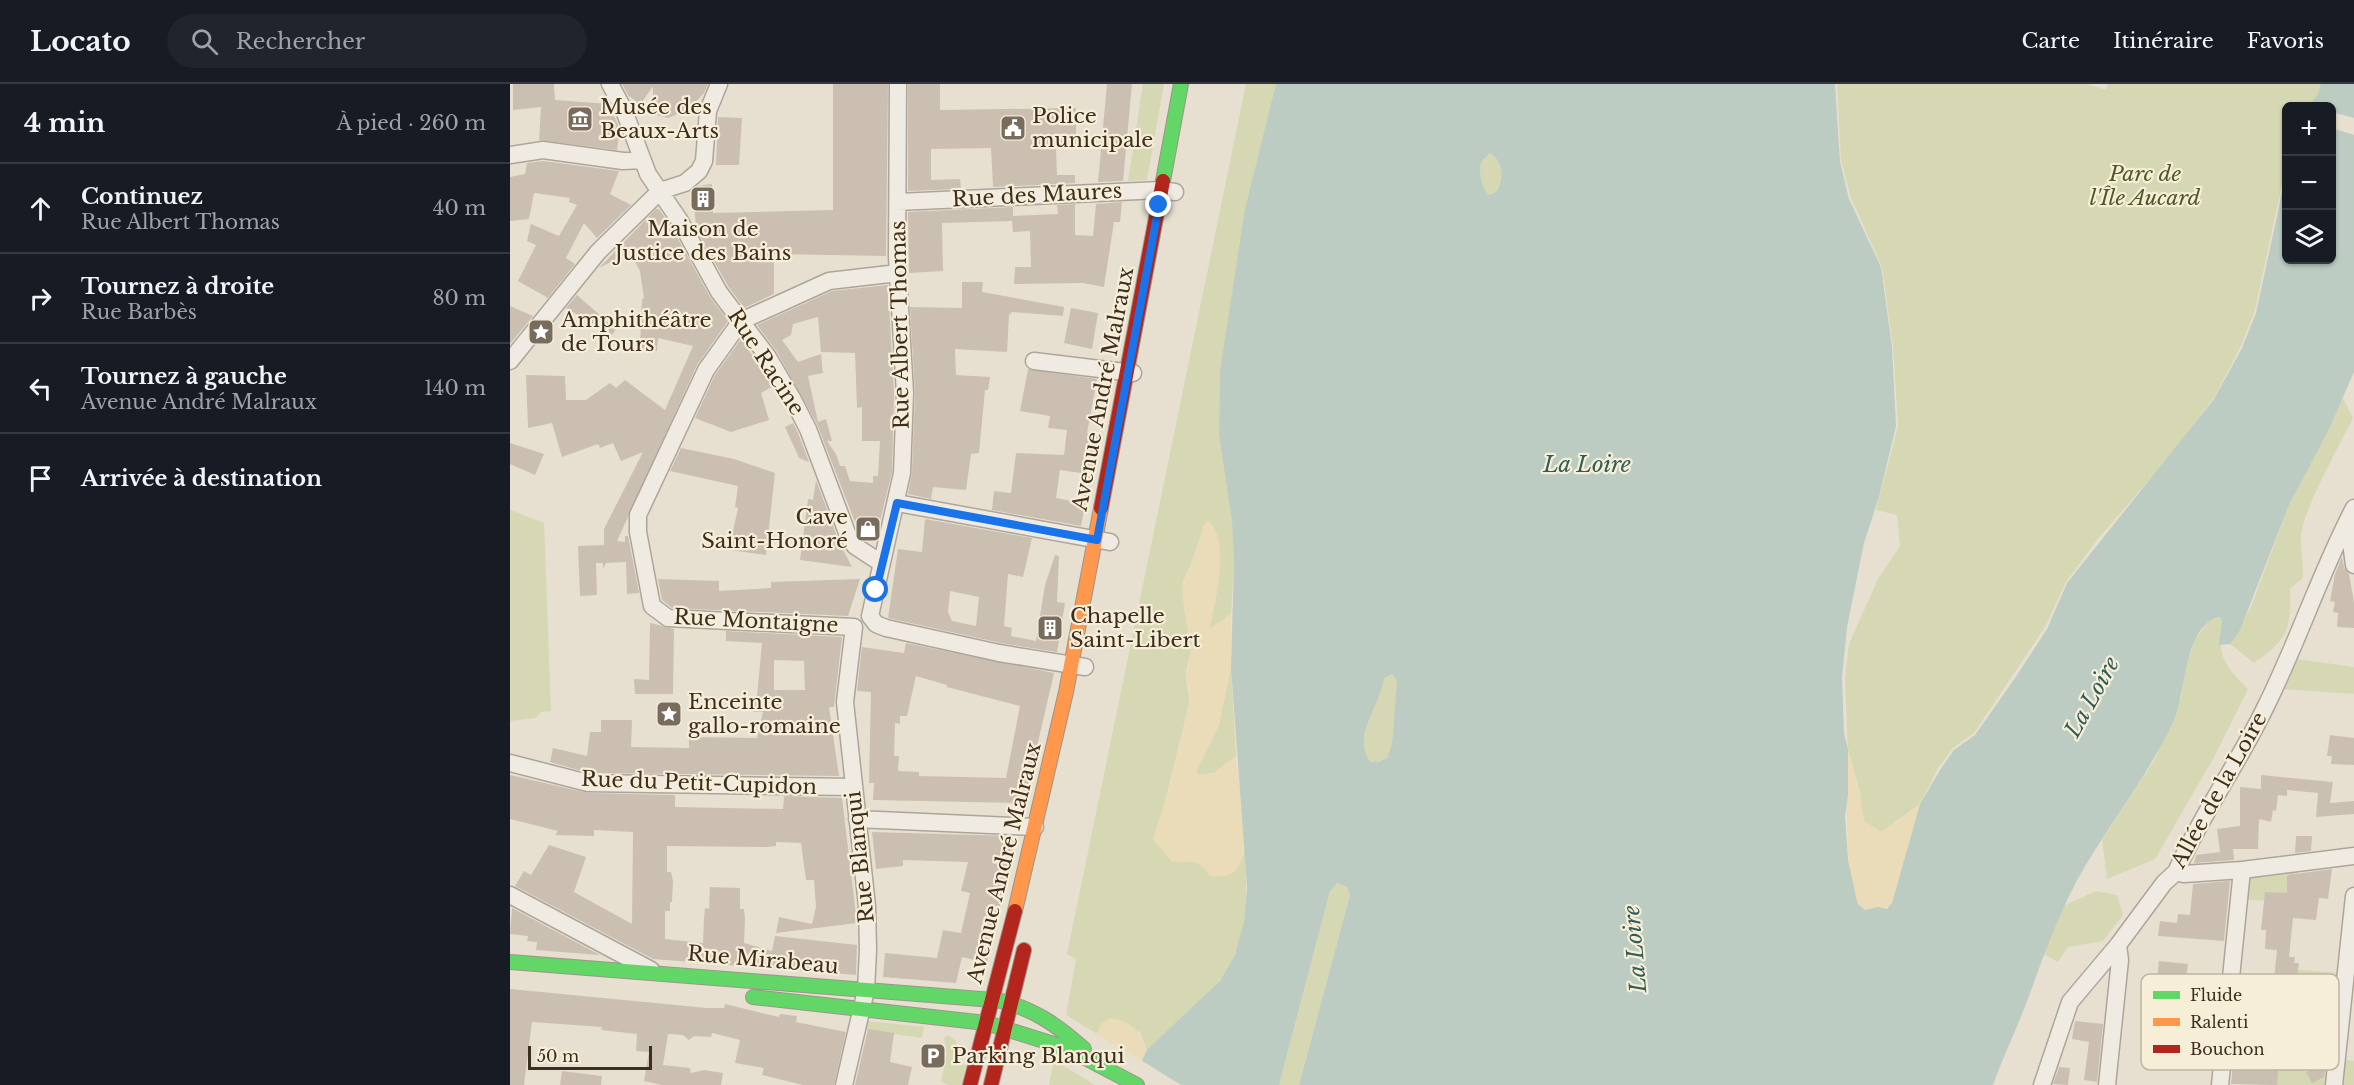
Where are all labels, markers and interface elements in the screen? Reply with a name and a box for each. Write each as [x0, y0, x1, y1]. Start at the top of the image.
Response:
search box [167, 14, 587, 68]
text: Locato [30, 24, 131, 59]
icon: search [188, 25, 221, 58]
text: Rechercher [236, 28, 365, 55]
text: Carte [2022, 28, 2080, 54]
text: Itinéraire [2113, 28, 2214, 54]
text: Favoris [2247, 28, 2324, 54]
place label: Musée des Beaux-Arts [600, 94, 719, 144]
map controls [2282, 102, 2336, 264]
button: + [2282, 102, 2336, 156]
place label: Police municipale [1032, 103, 1153, 153]
museum icon: Musée des Beaux-Arts [565, 104, 595, 134]
text: 4 min [24, 107, 105, 139]
text: À pied · 260 m [336, 111, 486, 135]
public building icon: Police municipale [998, 113, 1028, 143]
button: − [2282, 156, 2336, 210]
park label: Parc de l'Île Aucard [2090, 161, 2201, 211]
street label: Rue des Maures [951, 178, 1123, 212]
text: Continuez [81, 183, 203, 210]
building icon: Maison de Justice des Bains [688, 184, 718, 214]
route end [1145, 191, 1171, 217]
icon: ahead [24, 192, 57, 225]
text: 40 m [433, 196, 486, 220]
text: Rue Albert Thomas [81, 210, 280, 234]
button: layers [2282, 210, 2336, 264]
place label: Maison de Justice des Bains [612, 216, 791, 266]
street label: Rue Albert Thomas [885, 220, 915, 430]
street label: Avenue André Malraux [1066, 265, 1139, 514]
text: Tournez à droite [81, 273, 274, 300]
icon: right [24, 282, 57, 315]
text: 80 m [432, 286, 486, 310]
text: Rue Barbès [81, 300, 197, 324]
street label: Rue Racine [722, 304, 810, 420]
place label: Amphithéâtre de Tours [560, 307, 711, 357]
place icon: Amphithéâtre de Tours [526, 317, 556, 347]
text: Tournez à gauche [81, 363, 287, 390]
icon: left [24, 372, 57, 405]
text: 140 m [424, 376, 486, 400]
text: Avenue André Malraux [81, 390, 317, 414]
water label: La Loire [1542, 451, 1631, 478]
icon: arrive [24, 462, 57, 495]
text: Arrivée à destination [81, 465, 322, 492]
place label: Cave Saint-Honoré [701, 504, 848, 554]
shop icon: Cave Saint-Honoré [853, 514, 883, 544]
route start [862, 576, 888, 602]
place label: Chapelle Saint-Libert [1070, 603, 1200, 653]
street label: Rue Montaigne [673, 604, 839, 638]
building icon: Chapelle Saint-Libert [1035, 613, 1065, 643]
water label: La Loire [2058, 652, 2125, 743]
place label: Enceinte gallo-romaine [688, 689, 841, 739]
place icon: Enceinte gallo-romaine [654, 699, 684, 729]
street label: Allée de la Loire [2165, 707, 2273, 873]
street label: Avenue André Malraux [961, 739, 1047, 987]
street label: Rue du Petit-Cupidon [580, 766, 818, 800]
street label: Rue Blanqui [840, 790, 880, 924]
water label: La Loire [1618, 904, 1652, 995]
street label: Rue Mirabeau [686, 940, 840, 980]
legend [2141, 974, 2339, 1070]
text: Fluide [2190, 985, 2242, 1005]
text: Ralenti [2190, 1012, 2249, 1032]
text: Bouchon [2190, 1039, 2265, 1059]
parking icon: Parking Blanqui [918, 1041, 948, 1071]
scale bar [528, 1043, 652, 1070]
place label: Parking Blanqui [952, 1043, 1125, 1069]
text: 50 m [537, 1046, 579, 1066]

